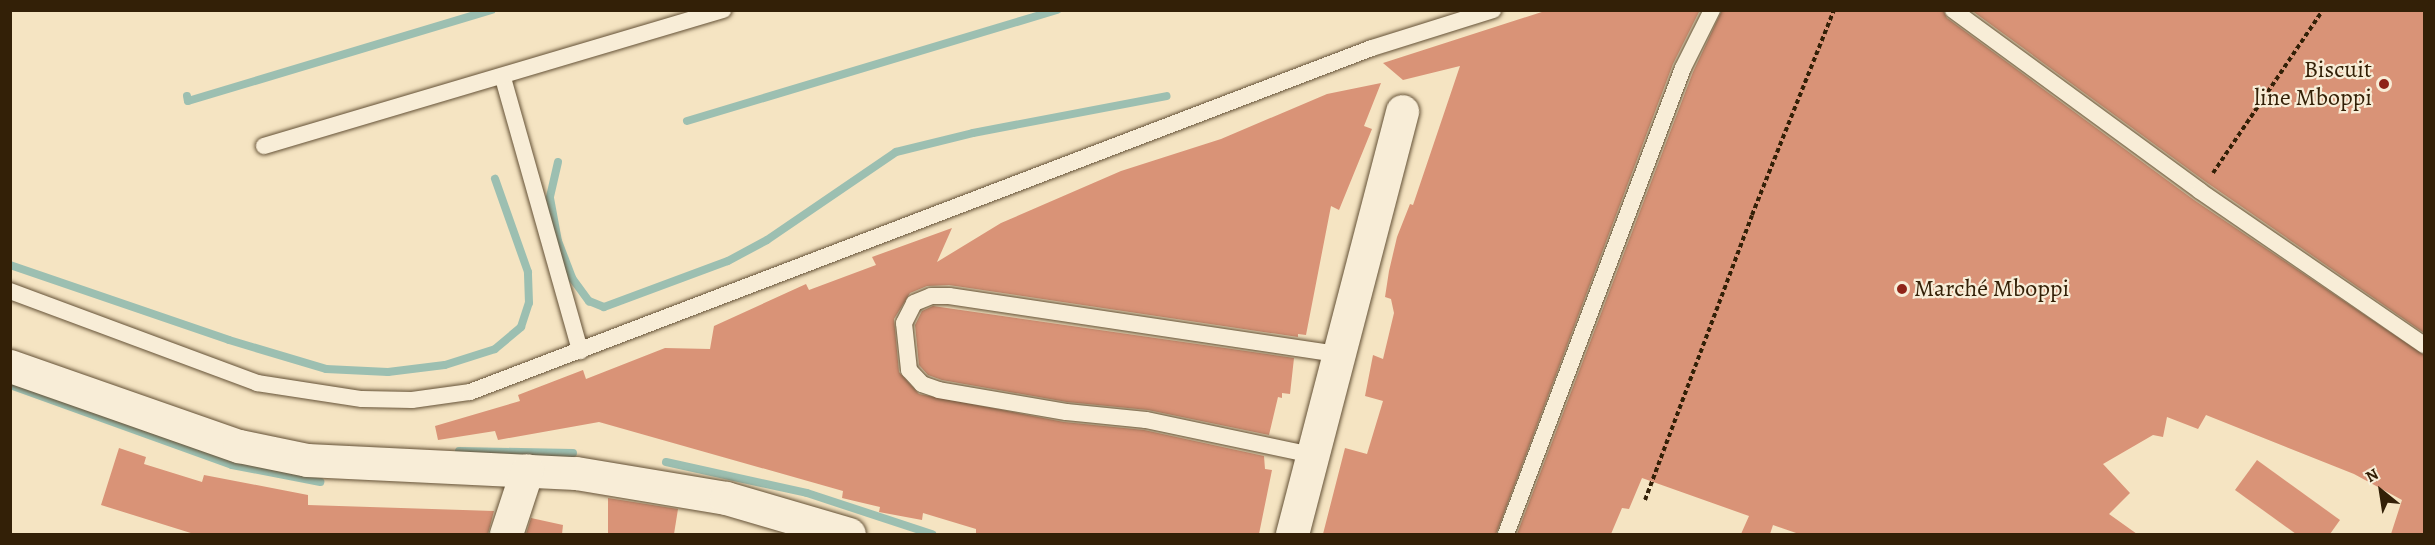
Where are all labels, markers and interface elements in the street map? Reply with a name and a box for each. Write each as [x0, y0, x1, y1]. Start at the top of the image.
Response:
place label: Biscuit line Mboppi [2254, 56, 2372, 112]
marker: Biscuit line Mboppi [2377, 77, 2391, 91]
place label: Marché Mboppi [1914, 275, 2069, 303]
marker: Marché Mboppi [1895, 282, 1909, 296]
north arrow [2351, 461, 2411, 521]
text: N [2361, 463, 2383, 488]

